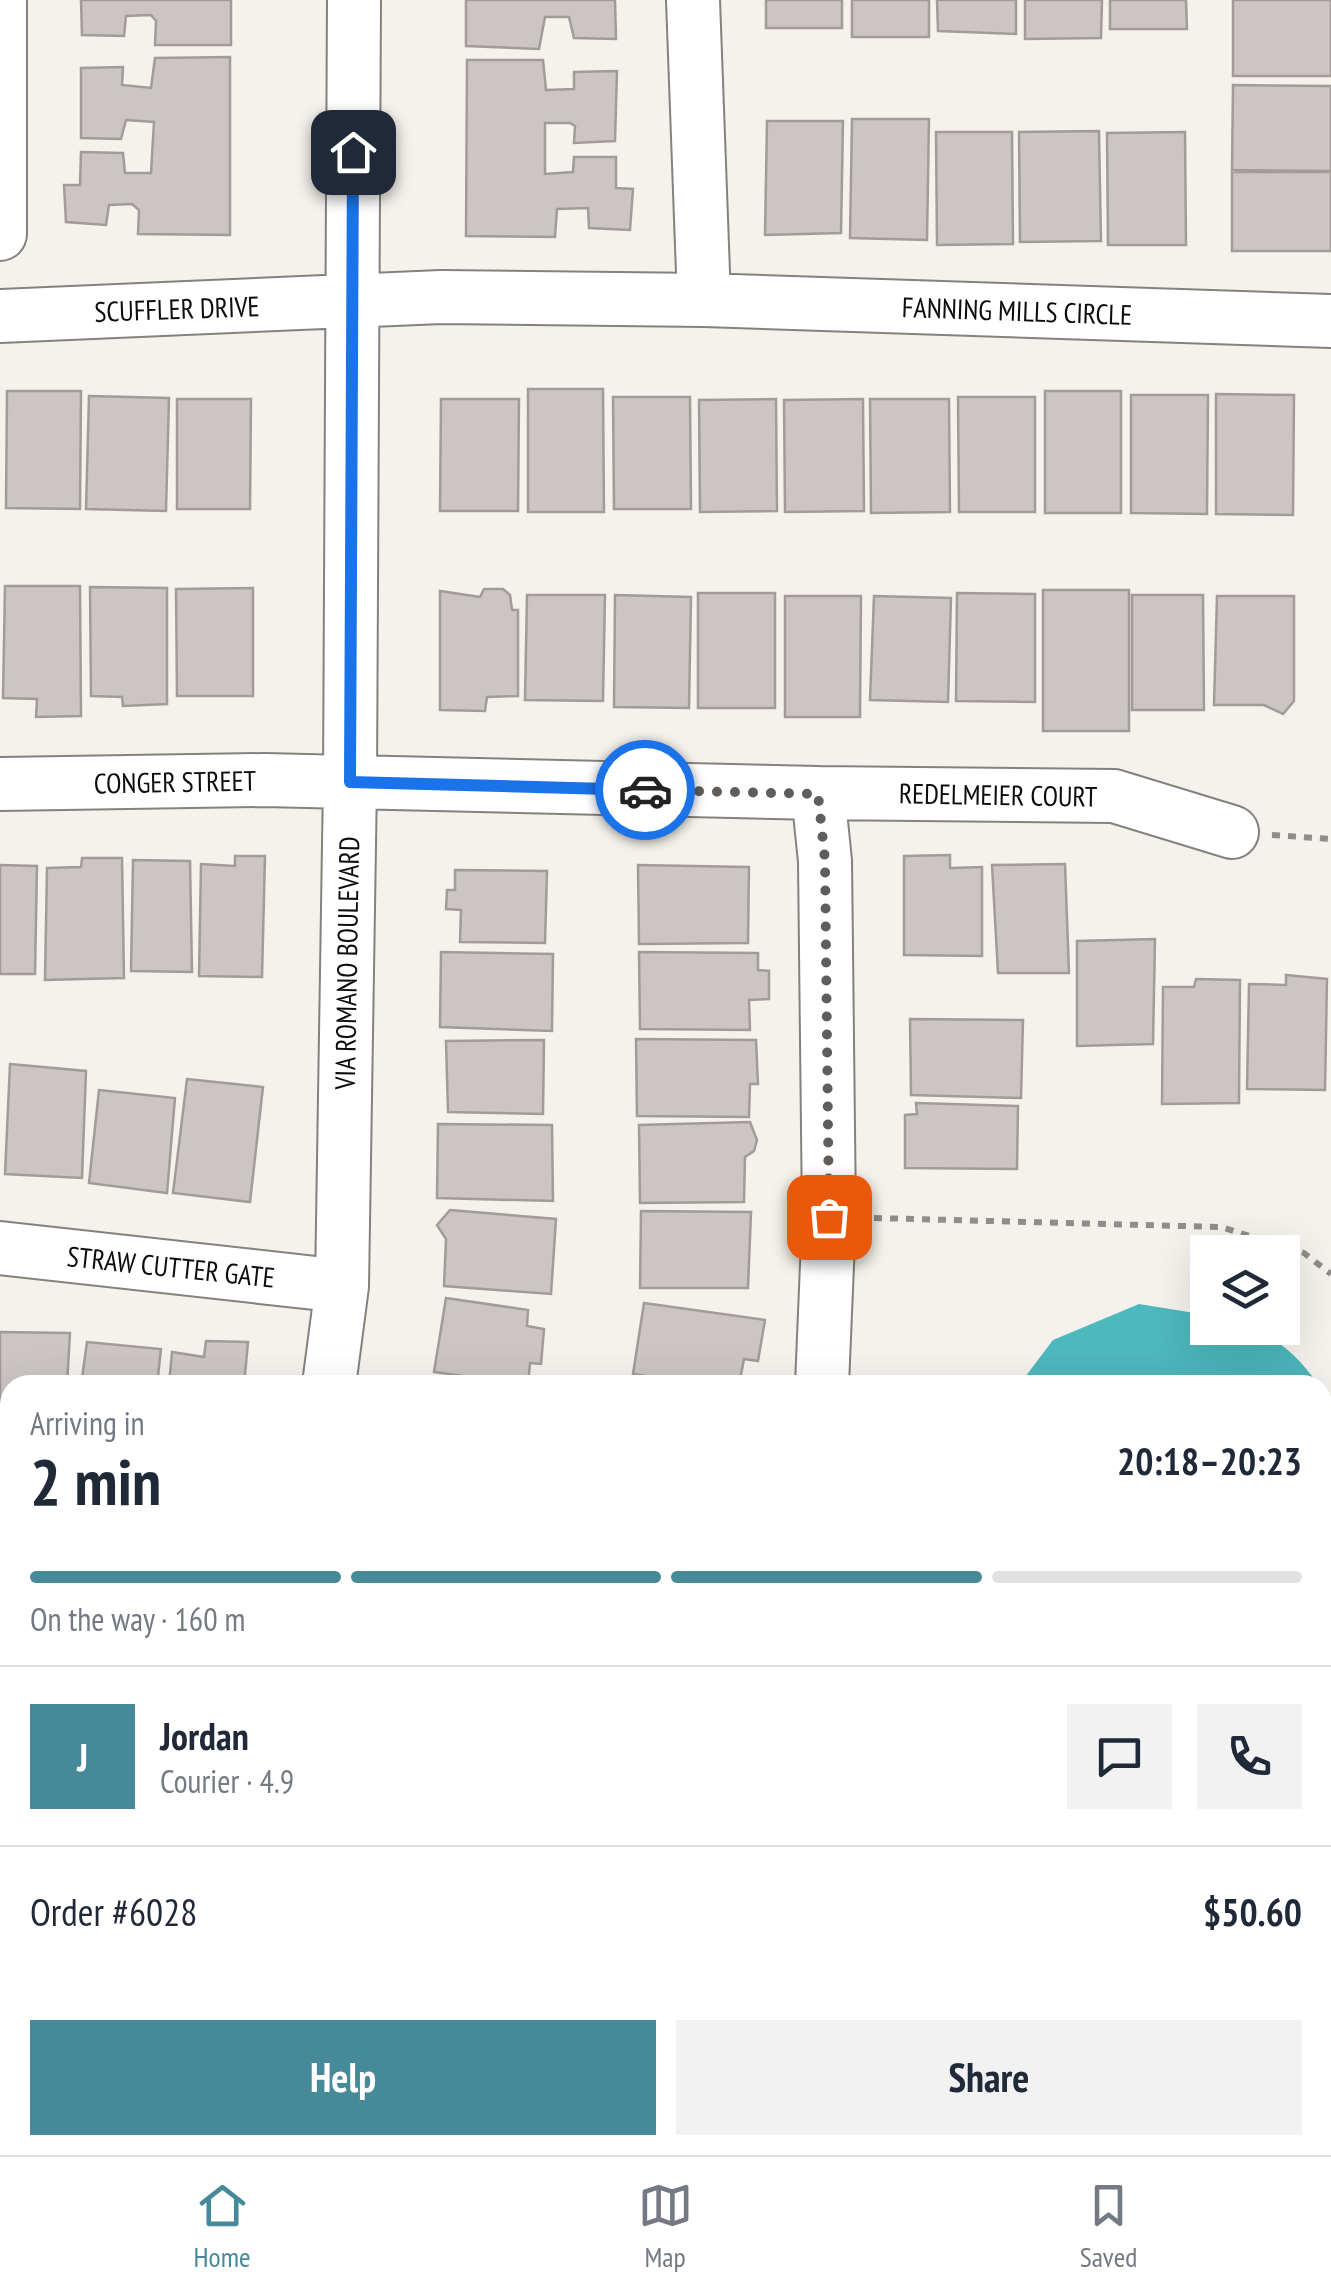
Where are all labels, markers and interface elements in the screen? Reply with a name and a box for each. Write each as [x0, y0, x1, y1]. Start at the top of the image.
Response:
pin [311, 110, 396, 195]
icon: home [326, 125, 381, 180]
street label: SCUFFLER DRIVE [94, 287, 260, 330]
street label: FANNING MILLS CIRCLE [901, 288, 1133, 333]
courier [595, 740, 695, 840]
street label: CONGER STREET [94, 762, 257, 801]
icon: car [618, 763, 673, 818]
street label: REDELMEIER COURT [899, 774, 1098, 815]
street label: VIA ROMANO BOULEVARD [326, 836, 367, 1091]
pin [787, 1175, 872, 1260]
icon: bag [802, 1190, 857, 1245]
map controls [1190, 1235, 1300, 1345]
button: layers [1190, 1235, 1300, 1345]
street label: STRAW CUTTER GATE [65, 1237, 277, 1296]
text: Arriving in [30, 1402, 145, 1444]
text: 20:18–20:23 [1117, 1436, 1302, 1485]
text: 2 min [30, 1439, 161, 1523]
text: On the way · 160 m [30, 1598, 245, 1640]
button: chat [1067, 1704, 1172, 1809]
button: phone [1197, 1704, 1302, 1809]
text: Jordan [160, 1711, 249, 1760]
text: J [77, 1732, 88, 1781]
text: Courier · 4.9 [160, 1760, 294, 1802]
text: Order #6028 [30, 1887, 197, 1936]
text: $50.60 [1203, 1887, 1302, 1936]
button: Help [30, 2020, 656, 2135]
button: Share [676, 2020, 1302, 2135]
tab: Home [194, 2178, 250, 2275]
tab: Map [638, 2178, 693, 2275]
tab: Saved [1080, 2178, 1137, 2275]

